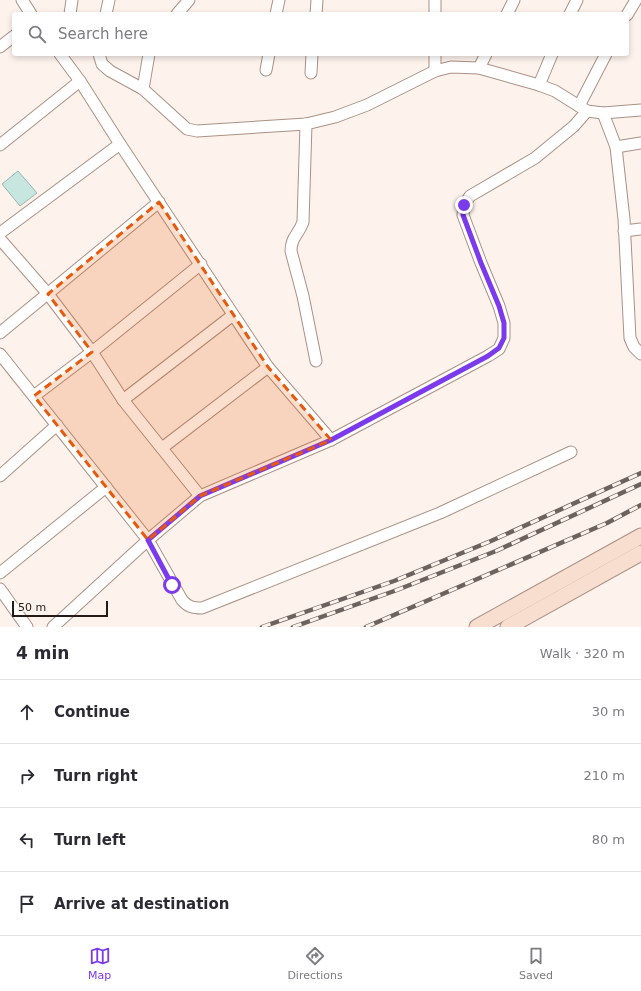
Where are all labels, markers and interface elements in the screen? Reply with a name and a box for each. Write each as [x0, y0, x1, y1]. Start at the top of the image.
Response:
search box [12, 12, 629, 56]
icon: search [26, 23, 48, 45]
text: Search here [58, 25, 148, 43]
route end [455, 196, 473, 214]
route start [163, 576, 181, 594]
scale bar [12, 599, 108, 618]
text: 50 m [18, 601, 46, 614]
text: 4 min [16, 643, 69, 663]
text: Walk · 320 m [540, 646, 625, 661]
icon: ahead [16, 701, 38, 723]
text: Continue [54, 703, 130, 721]
text: 30 m [592, 704, 625, 719]
icon: right [16, 765, 38, 787]
text: Turn right [54, 767, 138, 785]
text: 210 m [583, 768, 625, 783]
icon: left [16, 829, 38, 851]
text: Turn left [54, 831, 126, 849]
text: 80 m [592, 832, 625, 847]
icon: arrive [16, 893, 38, 915]
text: Arrive at destination [54, 895, 229, 913]
tab: Map [88, 945, 111, 982]
tab: Directions [287, 945, 343, 982]
tab: Saved [519, 945, 553, 982]

